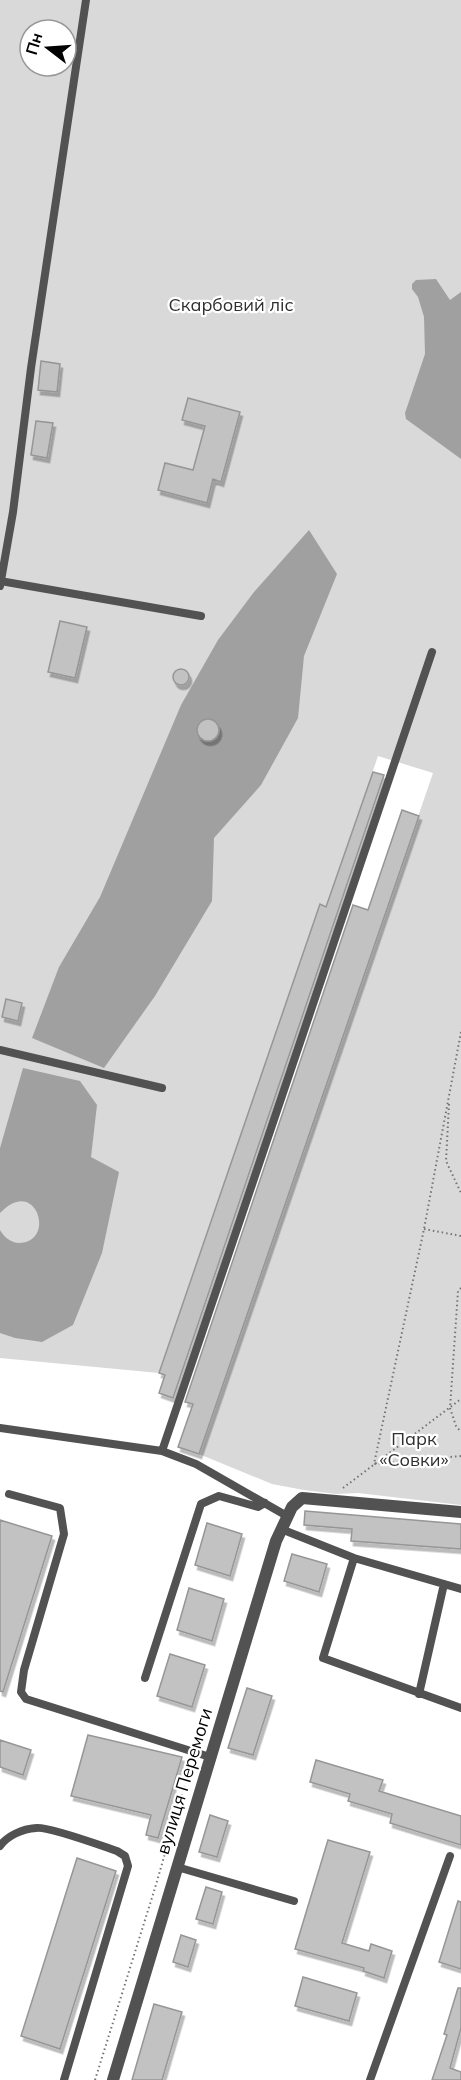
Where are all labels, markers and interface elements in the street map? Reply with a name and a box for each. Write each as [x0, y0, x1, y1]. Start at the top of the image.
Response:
north arrow [18, 18, 78, 78]
text: Пн [21, 30, 46, 57]
park label: Скарбовий ліс [168, 293, 294, 316]
park label: Парк «Совки» [379, 1427, 449, 1471]
street label: вулиця Перемоги [151, 1705, 217, 1857]

